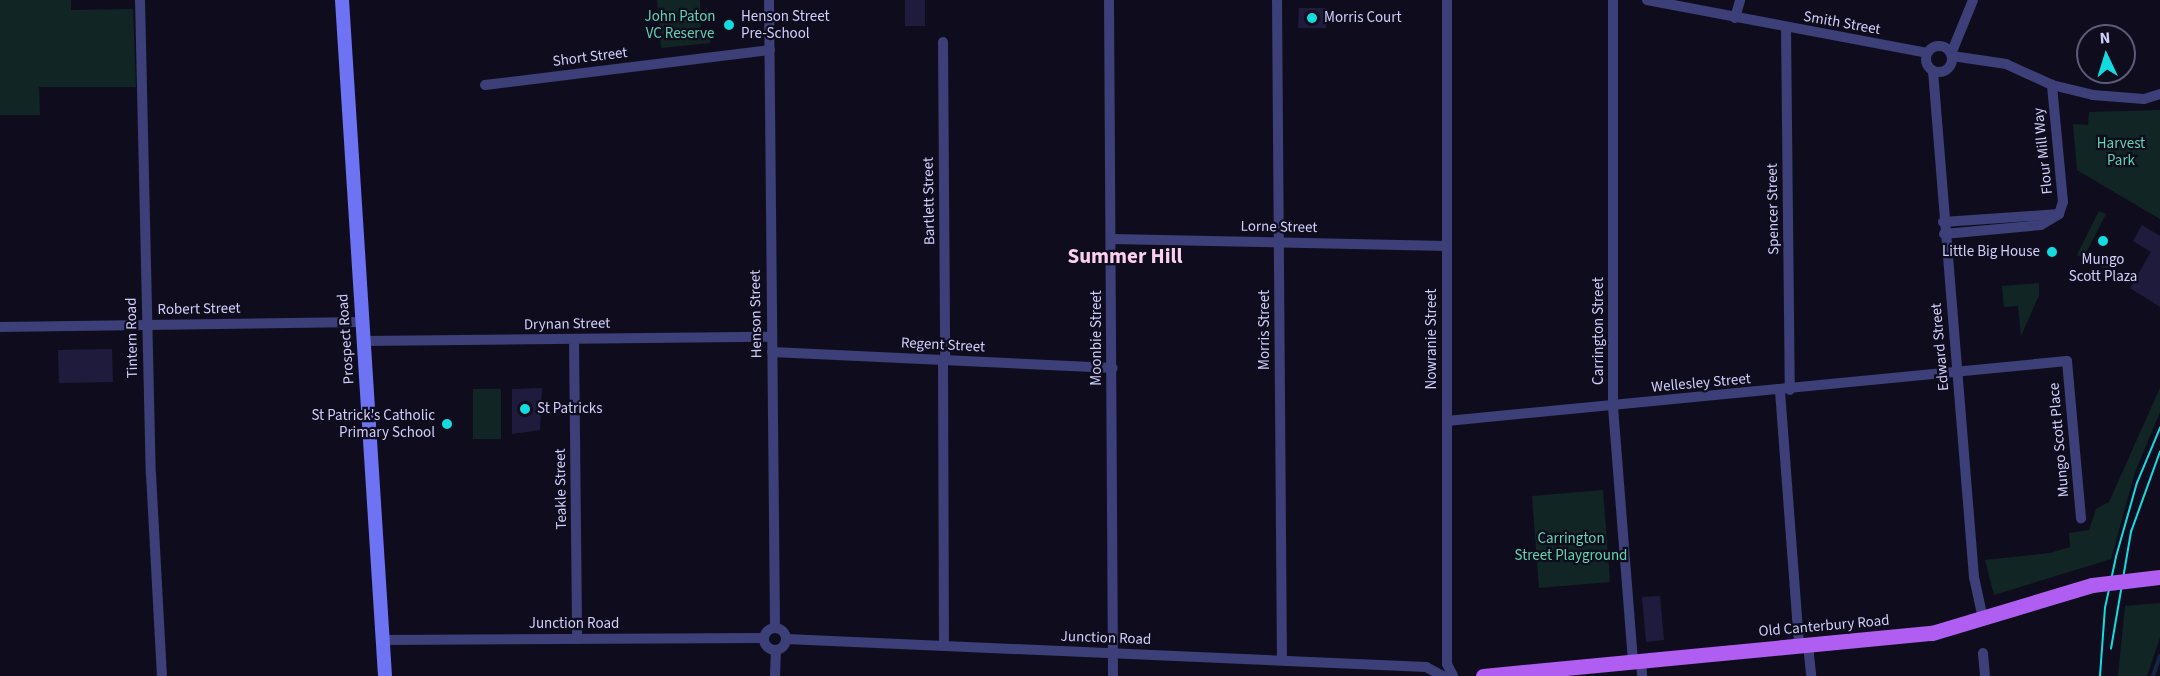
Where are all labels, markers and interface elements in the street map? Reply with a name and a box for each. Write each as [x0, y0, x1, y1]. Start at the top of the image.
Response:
park label: John Paton VC Reserve [644, 7, 716, 42]
place label: Henson Street Pre-School [741, 7, 830, 42]
street label: Smith Street [1802, 7, 1882, 39]
place label: Morris Court [1324, 9, 1402, 27]
marker: Morris Court [1305, 11, 1319, 25]
marker: Henson Street Pre-School [722, 18, 736, 32]
north arrow [2076, 24, 2136, 84]
text: N [2099, 27, 2111, 49]
street label: Short Street [552, 43, 628, 71]
street label: Flour Mill Way [2029, 107, 2057, 195]
park label: Harvest Park [2097, 134, 2145, 169]
street label: Bartlett Street [919, 157, 939, 245]
street label: Spencer Street [1763, 163, 1783, 255]
street label: Lorne Street [1241, 217, 1317, 237]
marker: Mungo Scott Plaza [2096, 234, 2110, 248]
district label: Summer Hill [1068, 243, 1182, 269]
place label: Little Big House [1942, 243, 2040, 261]
marker: Little Big House [2045, 245, 2059, 259]
place label: Mungo Scott Plaza [2069, 250, 2137, 285]
street label: Henson Street [746, 270, 766, 358]
street label: Carrington Street [1590, 277, 1608, 385]
street label: Nowranie Street [1423, 289, 1441, 389]
street label: Moonbie Street [1088, 290, 1106, 386]
street label: Morris Street [1256, 290, 1274, 370]
street label: Prospect Road [334, 293, 358, 385]
street label: Tintern Road [122, 297, 142, 379]
street label: Robert Street [157, 299, 241, 319]
street label: Edward Street [1927, 302, 1953, 392]
street label: Drynan Street [524, 314, 610, 334]
street label: Regent Street [900, 334, 986, 356]
street label: Wellesley Street [1651, 370, 1751, 396]
street label: Mungo Scott Place [2045, 382, 2073, 498]
place label: St Patricks [537, 400, 602, 418]
marker: St Patricks [518, 402, 532, 416]
place label: St Patrick's Catholic Primary School [311, 406, 435, 441]
marker: St Patrick's Catholic Primary School [440, 417, 454, 431]
street label: Teakle Street [551, 448, 571, 530]
park label: Carrington Street Playground [1515, 529, 1627, 564]
street label: Old Canterbury Road [1758, 611, 1890, 641]
street label: Junction Road [529, 615, 619, 633]
street label: Junction Road [1060, 627, 1152, 649]

